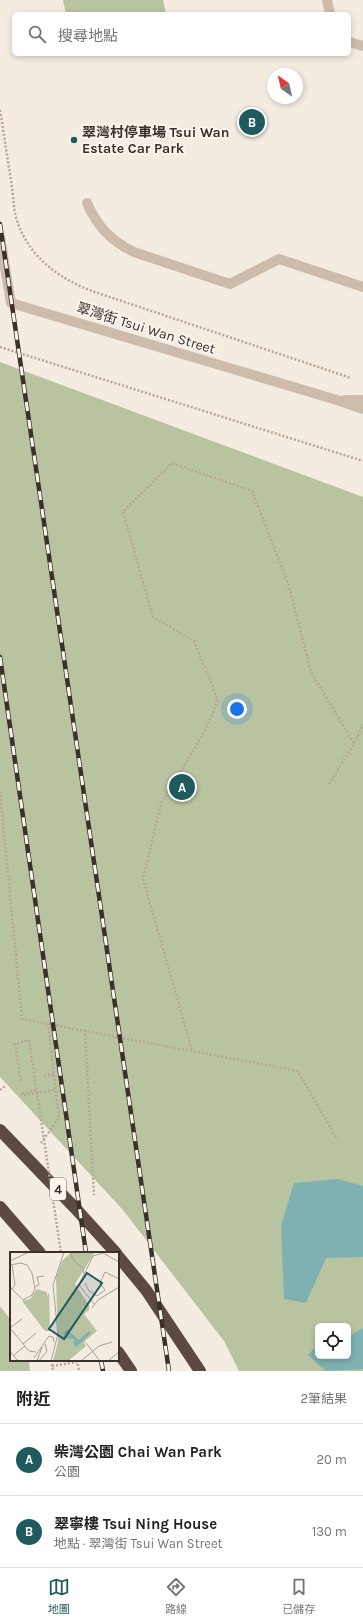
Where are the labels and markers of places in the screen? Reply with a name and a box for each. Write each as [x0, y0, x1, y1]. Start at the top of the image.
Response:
pin: B [239, 107, 265, 137]
place label: 翠灣村停車場 Tsui Wan Estate Car Park [82, 124, 230, 157]
marker: 翠灣村停車場 Tsui Wan Estate Car Park [69, 135, 79, 145]
pin: A [169, 772, 195, 802]

